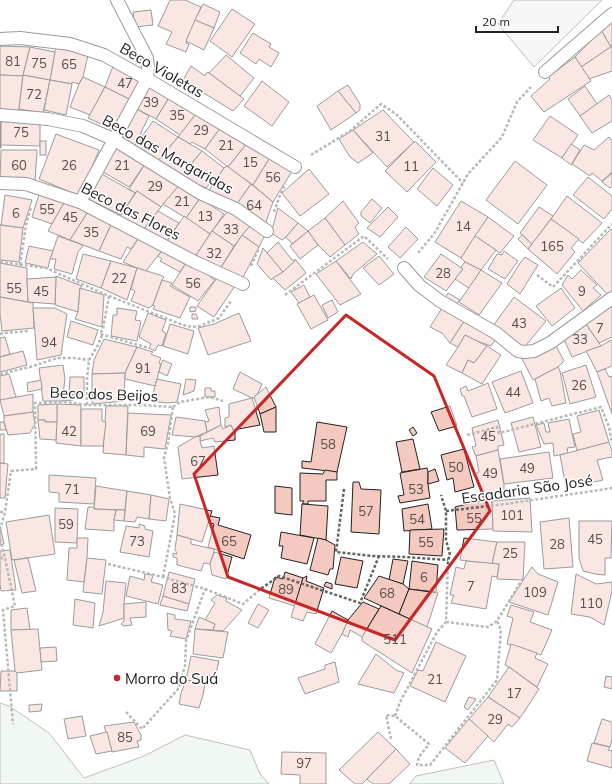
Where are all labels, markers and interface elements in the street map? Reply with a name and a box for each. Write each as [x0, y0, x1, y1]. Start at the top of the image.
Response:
scale bar [476, 8, 558, 34]
text: 20 m [482, 14, 510, 29]
street label: Beco Violetas [116, 38, 208, 102]
house number: 81 [5, 53, 21, 69]
house number: 75 [31, 55, 47, 71]
house number: 65 [61, 56, 77, 72]
house number: 47 [117, 75, 133, 91]
house number: 72 [26, 86, 42, 102]
house number: 39 [143, 94, 159, 110]
house number: 35 [169, 107, 185, 123]
street label: Beco das Margaridas [99, 110, 237, 198]
house number: 29 [193, 122, 209, 138]
house number: 75 [13, 124, 29, 140]
house number: 31 [375, 128, 391, 144]
house number: 21 [218, 137, 234, 153]
house number: 15 [242, 154, 258, 170]
house number: 60 [11, 157, 27, 173]
house number: 26 [61, 157, 77, 173]
house number: 21 [114, 157, 130, 173]
house number: 11 [403, 158, 419, 174]
house number: 56 [265, 169, 281, 185]
street label: Beco das Flores [78, 178, 184, 244]
house number: 29 [147, 178, 163, 194]
house number: 21 [174, 193, 190, 209]
house number: 64 [246, 197, 262, 213]
house number: 55 [39, 201, 55, 217]
house number: 6 [12, 205, 20, 221]
house number: 13 [197, 208, 213, 224]
house number: 45 [62, 209, 78, 225]
house number: 14 [455, 218, 471, 234]
house number: 33 [223, 221, 239, 237]
house number: 35 [83, 224, 99, 240]
house number: 165 [540, 238, 564, 254]
house number: 32 [206, 245, 222, 261]
house number: 28 [435, 265, 451, 281]
house number: 22 [111, 270, 127, 286]
house number: 56 [185, 275, 201, 291]
house number: 55 [6, 280, 22, 296]
house number: 45 [33, 283, 49, 299]
house number: 9 [578, 283, 586, 299]
house number: 43 [511, 315, 527, 331]
house number: 7 [596, 320, 604, 336]
house number: 33 [572, 331, 588, 347]
house number: 94 [41, 334, 57, 350]
house number: 91 [135, 360, 151, 376]
house number: 26 [571, 377, 587, 393]
street label: Beco dos Beijos [49, 383, 159, 405]
house number: 44 [505, 384, 521, 400]
house number: 42 [61, 423, 77, 439]
house number: 69 [140, 423, 156, 439]
house number: 45 [480, 428, 496, 444]
house number: 58 [320, 436, 336, 452]
house number: 67 [190, 453, 206, 469]
house number: 50 [448, 459, 464, 475]
house number: 49 [519, 460, 535, 476]
house number: 49 [482, 465, 498, 481]
street label: Escadaria São José [460, 470, 594, 508]
house number: 71 [64, 481, 80, 497]
house number: 53 [408, 481, 424, 497]
house number: 57 [358, 503, 374, 519]
house number: 101 [500, 507, 524, 523]
house number: 55 [466, 510, 482, 526]
house number: 54 [409, 511, 425, 527]
house number: 59 [58, 516, 74, 532]
house number: 45 [587, 531, 603, 547]
house number: 73 [129, 533, 145, 549]
house number: 65 [221, 533, 237, 549]
house number: 55 [418, 534, 434, 550]
house number: 28 [549, 536, 565, 552]
house number: 25 [502, 545, 518, 561]
house number: 6 [420, 569, 428, 585]
house number: 7 [467, 578, 475, 594]
house number: 83 [171, 580, 187, 596]
house number: 89 [278, 581, 294, 597]
house number: 109 [523, 584, 547, 600]
house number: 68 [379, 585, 395, 601]
house number: 110 [579, 595, 603, 611]
house number: 511 [383, 631, 407, 647]
place label: Morro do Suá [125, 669, 218, 688]
house number: 21 [427, 671, 443, 687]
marker: Morro do Suá [112, 673, 122, 683]
house number: 17 [506, 685, 522, 701]
house number: 29 [487, 711, 503, 727]
house number: 85 [117, 729, 133, 745]
house number: 97 [296, 755, 312, 771]

